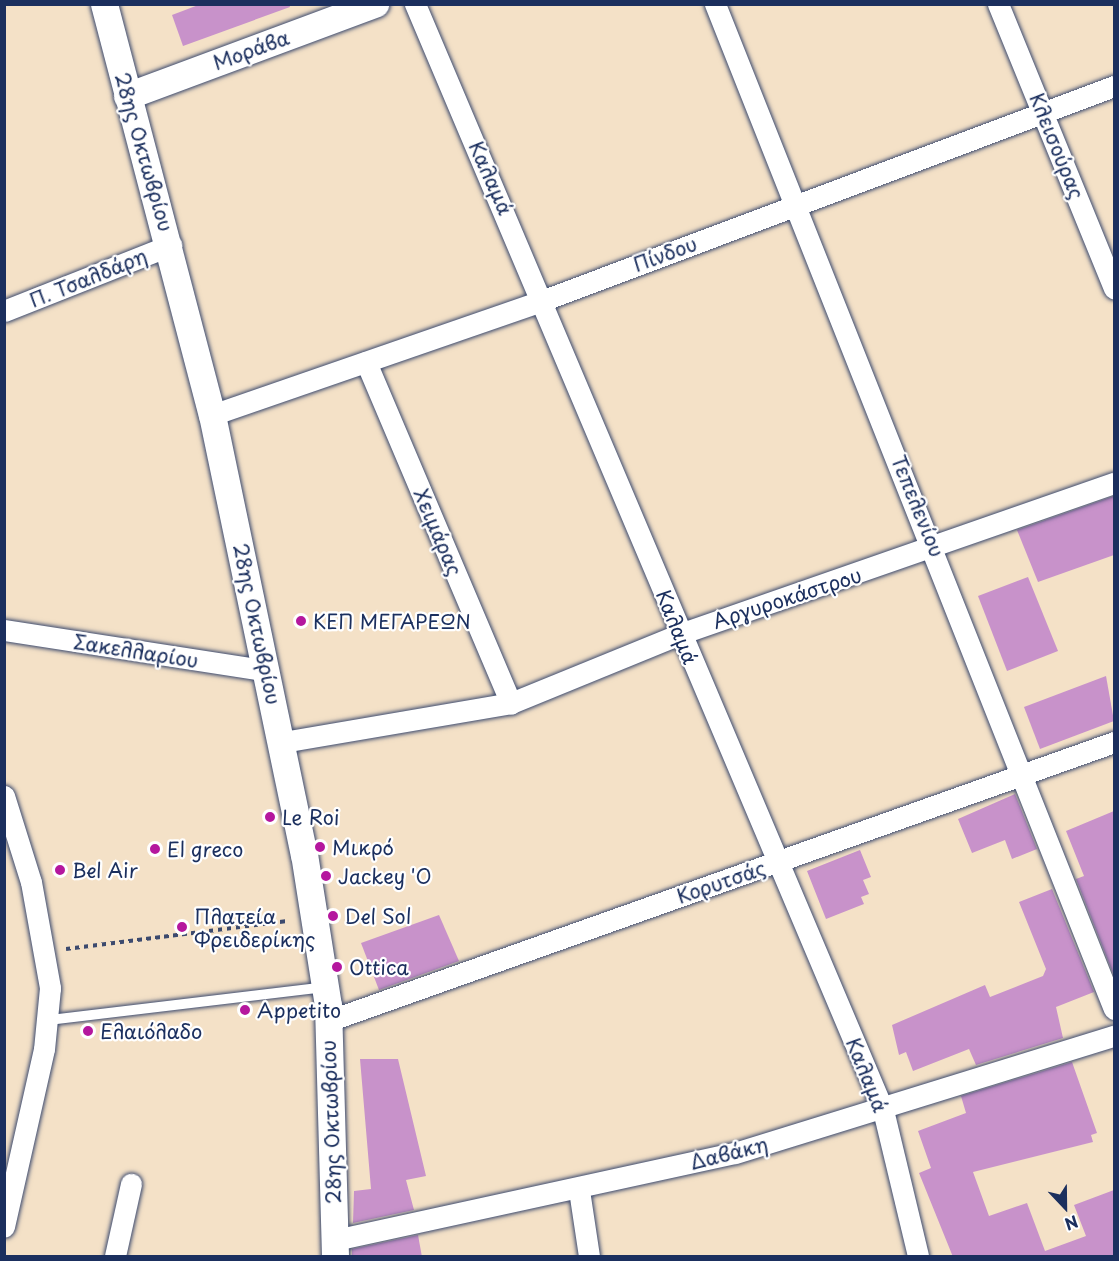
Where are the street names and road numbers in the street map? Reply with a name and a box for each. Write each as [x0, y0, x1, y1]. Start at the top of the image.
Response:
street label: Μοράβα [210, 25, 292, 75]
street label: 28ης Οκτωβρίου [110, 69, 178, 235]
street label: Κλεισούρας [1025, 90, 1089, 202]
street label: Καλαμά [464, 137, 518, 219]
street label: Πίνδου [630, 231, 700, 277]
street label: Π. Τσαλδάρη [25, 243, 151, 313]
street label: Τεπελενίου [887, 452, 949, 560]
street label: Χειμάρας [409, 485, 467, 579]
street label: 28ης Οκτωβρίου [228, 541, 286, 707]
street label: Αργυροκάστρου [710, 563, 864, 633]
street label: Καλαμά [651, 586, 703, 668]
street label: Σακελλαρίου [72, 629, 200, 673]
street label: Κορυτσάς [673, 856, 769, 908]
street label: Καλαμά [841, 1034, 893, 1116]
street label: 28ης Οκτωβρίου [316, 1039, 346, 1205]
street label: Δαβάκη [688, 1132, 770, 1174]

